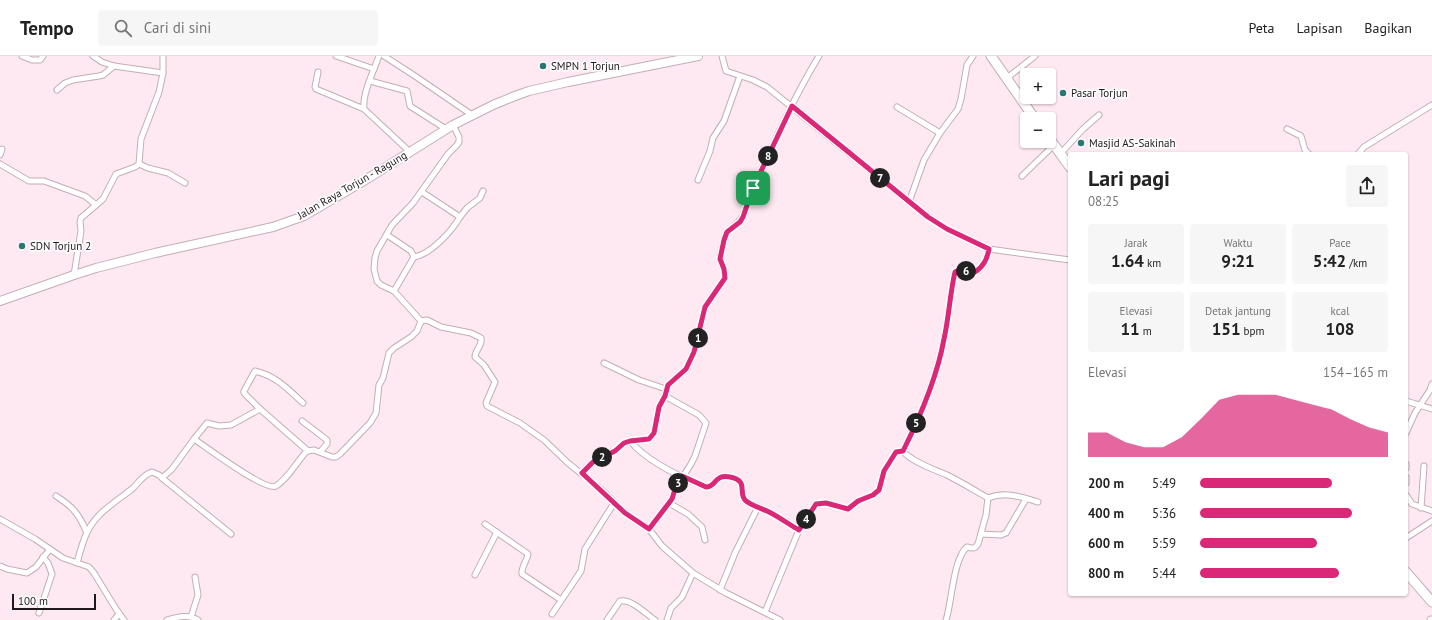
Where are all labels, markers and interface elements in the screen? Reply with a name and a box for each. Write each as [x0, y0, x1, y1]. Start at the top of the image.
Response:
search box [98, 10, 378, 46]
text: Tempo [20, 16, 74, 40]
icon: search [112, 17, 134, 39]
text: Cari di sini [144, 18, 211, 37]
text: Peta [1248, 19, 1275, 37]
text: Lapisan [1297, 19, 1342, 37]
text: Bagikan [1364, 19, 1412, 37]
place label: SMPN 1 Torjun [551, 59, 620, 73]
marker: SMPN 1 Torjun [538, 61, 548, 71]
map controls [1020, 68, 1056, 148]
button: + [1020, 68, 1056, 104]
place label: Pasar Torjun [1071, 86, 1128, 100]
marker: Pasar Torjun [1058, 88, 1068, 98]
button: − [1020, 112, 1056, 148]
place label: Masjid AS-Sakinah [1089, 136, 1175, 150]
marker: Masjid AS-Sakinah [1076, 138, 1086, 148]
pin: 8 [758, 146, 778, 166]
street label: Jalan Raya Torjun - Ragung [294, 148, 409, 223]
text: 8 [765, 149, 771, 163]
text: Lari pagi [1088, 164, 1170, 192]
button: share [1346, 165, 1388, 207]
pin: 7 [870, 168, 890, 188]
pin [736, 171, 770, 205]
text: 7 [877, 171, 883, 185]
icon: arrive [742, 177, 764, 199]
text: 08:25 [1088, 193, 1119, 210]
text: Jarak [1124, 236, 1148, 250]
text: Waktu [1223, 236, 1253, 250]
text: Pace [1329, 236, 1351, 250]
place label: SDN Torjun 2 [30, 239, 91, 253]
marker: SDN Torjun 2 [17, 241, 27, 251]
text: 1.64 [1111, 250, 1144, 272]
text: 9:21 [1221, 250, 1255, 272]
text: 5:42 [1313, 250, 1346, 272]
text: km [1144, 256, 1161, 270]
text: /km [1346, 256, 1367, 270]
pin: 6 [956, 261, 976, 281]
text: 6 [963, 264, 969, 278]
text: Elevasi [1120, 304, 1152, 318]
text: Detak jantung [1205, 304, 1271, 318]
text: kcal [1331, 304, 1349, 318]
text: 11 [1120, 318, 1140, 340]
text: 151 [1212, 318, 1241, 340]
text: 108 [1326, 318, 1354, 340]
text: m [1140, 324, 1152, 338]
text: bpm [1241, 324, 1264, 338]
pin: 1 [688, 328, 708, 348]
text: 1 [695, 331, 701, 345]
text: Elevasi [1088, 364, 1127, 381]
text: 154–165 m [1323, 364, 1388, 381]
pin: 5 [906, 413, 926, 433]
text: 5 [913, 416, 919, 430]
pin: 2 [592, 447, 612, 467]
text: 2 [599, 450, 605, 464]
pin: 3 [668, 473, 688, 493]
text: 200 m [1088, 475, 1124, 492]
text: 5:49 [1152, 475, 1176, 492]
text: 3 [675, 476, 681, 490]
text: 400 m [1088, 505, 1124, 522]
text: 5:36 [1152, 505, 1176, 522]
pin: 4 [796, 509, 816, 529]
text: 4 [803, 512, 809, 526]
text: 600 m [1088, 535, 1124, 552]
text: 5:59 [1152, 535, 1176, 552]
text: 800 m [1088, 565, 1124, 582]
text: 5:44 [1152, 565, 1176, 582]
scale bar [12, 592, 96, 611]
text: 100 m [18, 594, 48, 608]

